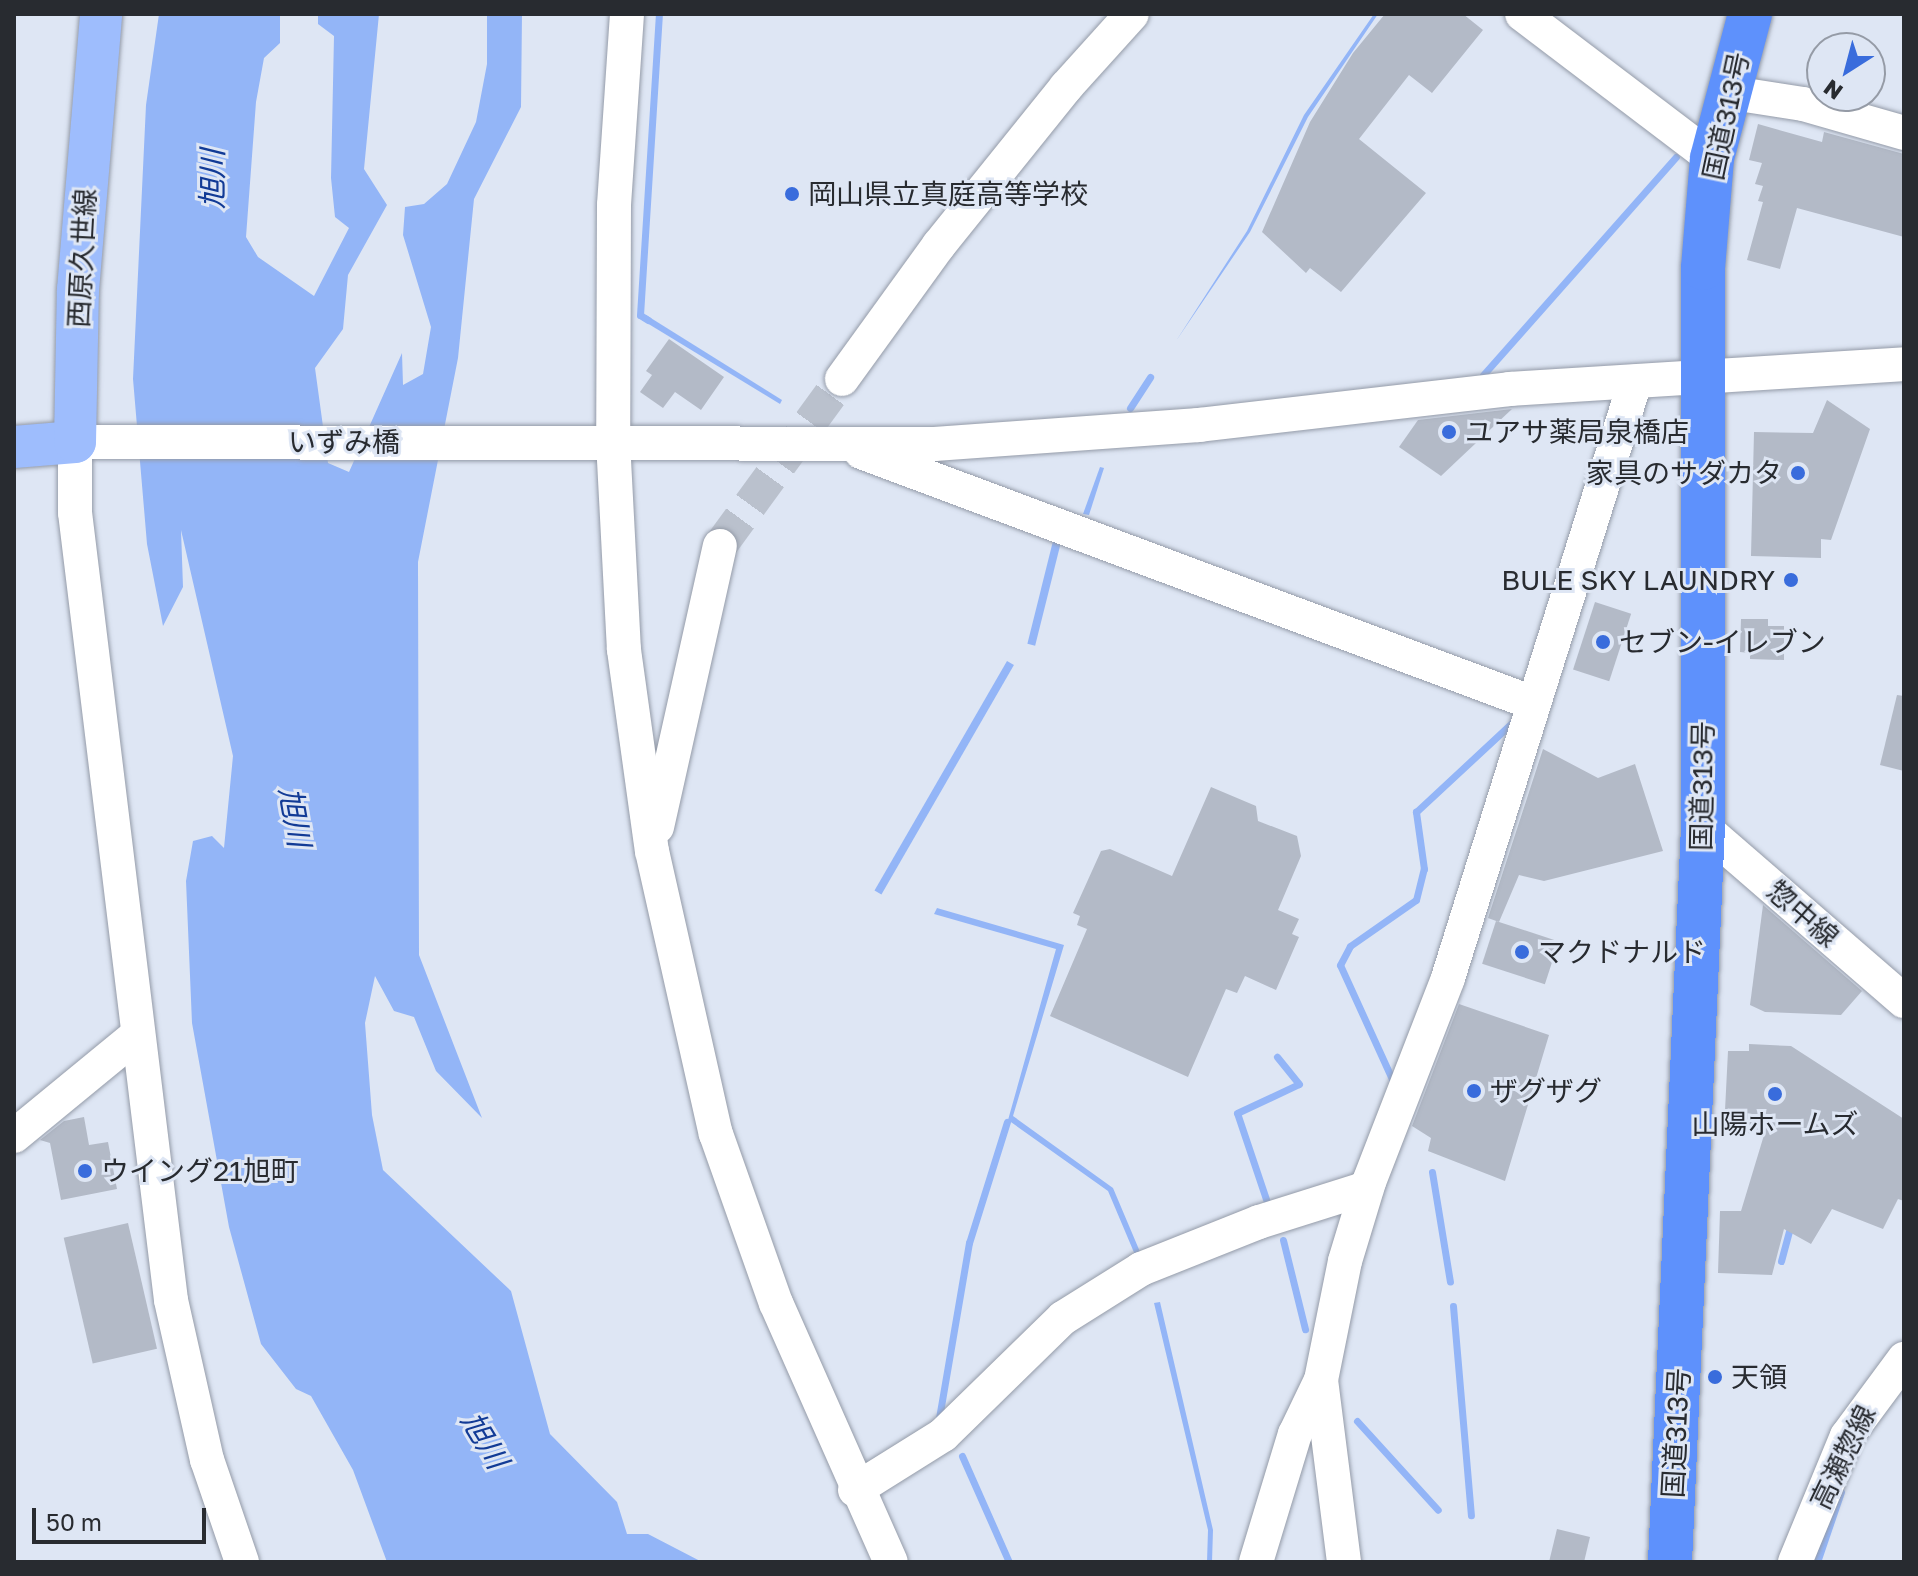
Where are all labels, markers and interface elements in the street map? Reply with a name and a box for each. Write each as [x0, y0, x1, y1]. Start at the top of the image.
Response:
north arrow [1806, 32, 1886, 112]
street label: 国道313号 [1696, 49, 1756, 183]
text: N [1818, 74, 1847, 106]
water label: 旭川 [194, 149, 230, 209]
place label: 岡山県立真庭高等学校 [808, 177, 1088, 211]
marker: 岡山県立真庭高等学校 [783, 185, 801, 203]
street label: 西原久世線 [62, 187, 102, 329]
place label: ユアサ薬局泉橋店 [1465, 415, 1689, 449]
marker: ユアサ薬局泉橋店 [1440, 423, 1458, 441]
street label: いずみ橋 [288, 425, 400, 459]
place label: 家具のサダカタ [1586, 456, 1782, 490]
marker: 家具のサダカタ [1789, 464, 1807, 482]
place label: BULE SKY LAUNDRY [1501, 563, 1775, 597]
marker: BULE SKY LAUNDRY [1782, 571, 1800, 589]
place label: セブン-イレブン [1619, 625, 1826, 659]
marker: セブン-イレブン [1594, 633, 1612, 651]
street label: 国道313号 [1684, 721, 1720, 851]
water label: 旭川 [272, 784, 318, 850]
street label: 惣中線 [1760, 874, 1846, 954]
place label: マクドナルド [1538, 935, 1706, 969]
marker: マクドナルド [1513, 943, 1531, 961]
place label: ザグザグ [1490, 1074, 1602, 1108]
marker: ザグザグ [1465, 1082, 1483, 1100]
marker: 山陽ホームズ [1766, 1085, 1784, 1103]
place label: 山陽ホームズ [1691, 1107, 1859, 1141]
place label: ウイング21旭町 [101, 1154, 299, 1188]
marker: ウイング21旭町 [76, 1162, 94, 1180]
place label: 天領 [1731, 1360, 1787, 1394]
street label: 国道313号 [1656, 1367, 1696, 1499]
marker: 天領 [1706, 1368, 1724, 1386]
street label: 高瀬惣線 [1803, 1399, 1883, 1515]
water label: 旭川 [454, 1405, 516, 1475]
scale bar [36, 1492, 210, 1542]
text: 50 m [46, 1507, 102, 1536]

